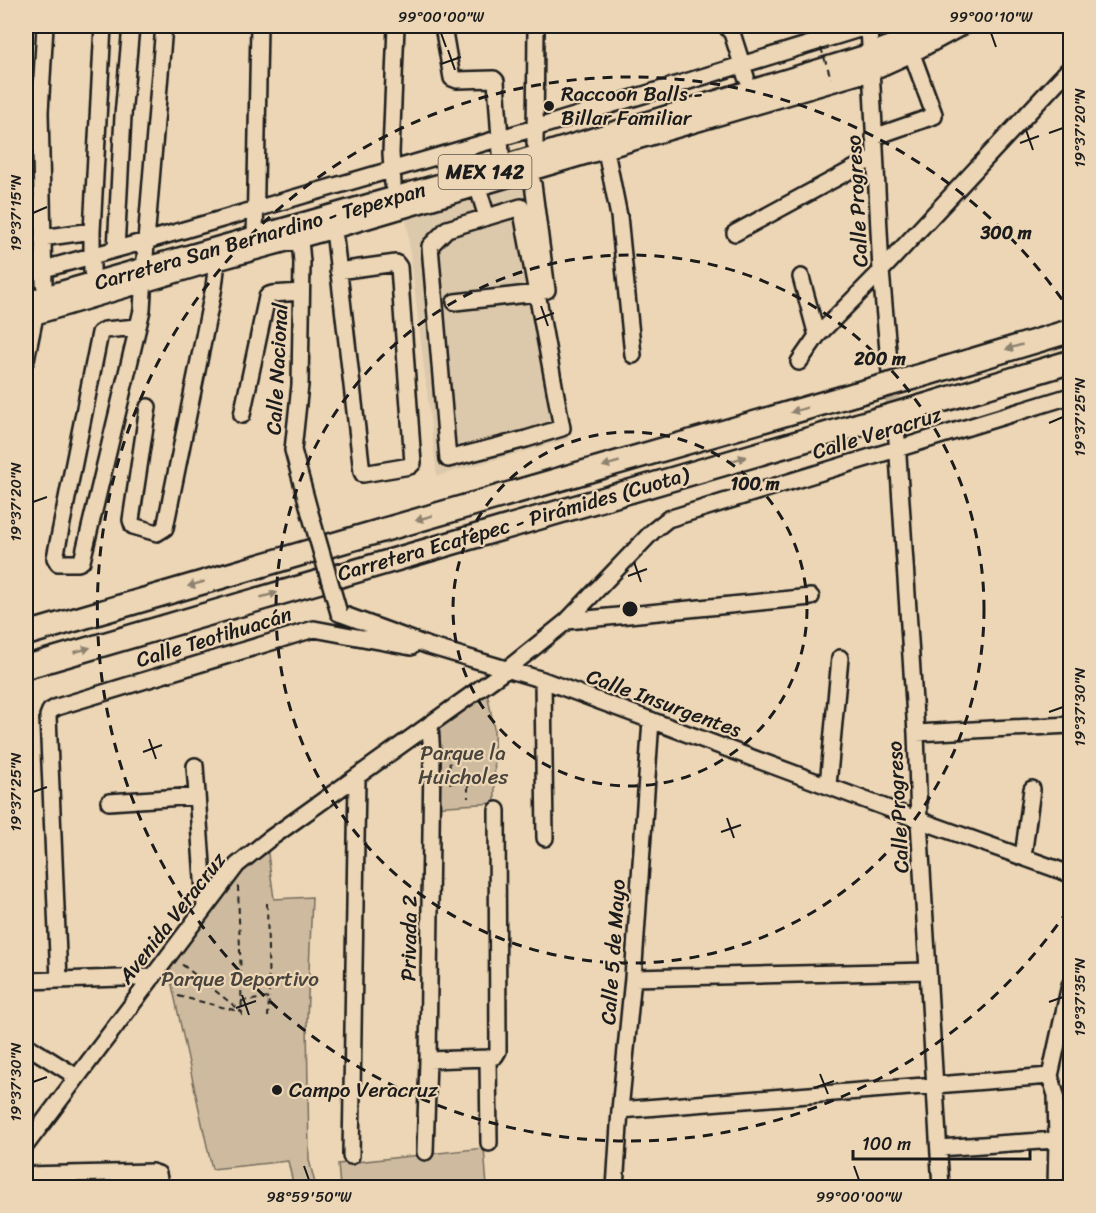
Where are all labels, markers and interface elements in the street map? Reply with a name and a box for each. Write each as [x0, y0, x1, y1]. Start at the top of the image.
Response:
text: 99°00'00"W [398, 4, 484, 30]
text: 99°00'10"W [949, 4, 1033, 30]
place label: Raccoon Balls - Billar Familiar [561, 75, 703, 137]
text: 19°37'20"N [1067, 88, 1093, 168]
marker: Raccoon Balls - Billar Familiar [542, 99, 556, 113]
street label: Calle Progreso [835, 134, 879, 268]
road number: MEX 142 [438, 155, 532, 189]
street label: Carretera San Bernardino - Tepexpan [90, 170, 430, 302]
text: 19°37'15"N [3, 174, 29, 251]
text: 300 m [979, 217, 1032, 249]
street label: Calle Nacional [255, 301, 299, 436]
text: 200 m [853, 343, 906, 375]
one-way arrow [1005, 343, 1023, 352]
text: 19°37'25"N [1067, 377, 1093, 456]
street label: Calle Veracruz [807, 395, 947, 471]
one-way arrow [790, 406, 808, 415]
one-way arrow [729, 454, 747, 463]
street label: Carretera Ecatepec - Pirámides (Cuota) [333, 455, 695, 592]
one-way arrow [602, 460, 620, 469]
text: 19°37'20"N [3, 462, 29, 542]
text: 100 m [731, 468, 780, 500]
one-way arrow [415, 514, 433, 523]
one-way arrow [187, 580, 205, 589]
one-way arrow [260, 590, 278, 600]
street label: Calle Teotihuacán [131, 595, 297, 679]
centre of rings [620, 599, 640, 619]
one-way arrow [73, 645, 91, 654]
street label: Calle Insurgentes [581, 657, 747, 749]
text: 19°37'30"N [1067, 667, 1093, 746]
park label: Parque la Huicholes [418, 734, 508, 796]
street label: Calle Progreso [876, 740, 920, 874]
text: 19°37'25"N [3, 752, 29, 831]
street label: Avenida Veracruz [107, 843, 237, 993]
street label: Calle 5 de Mayo [589, 877, 637, 1026]
street label: Privada 2 [389, 894, 429, 982]
text: 19°37'35"N [1067, 957, 1093, 1036]
park label: Parque Deportivo [161, 960, 319, 998]
text: 19°37'30"N [3, 1042, 29, 1121]
place label: Campo Veracruz [289, 1071, 438, 1109]
marker: Campo Veracruz [270, 1083, 284, 1097]
scale bar [853, 1123, 1030, 1161]
text: 100 m [862, 1128, 911, 1160]
text: 98°59'50"W [266, 1184, 352, 1210]
text: 99°00'00"W [816, 1184, 902, 1210]

